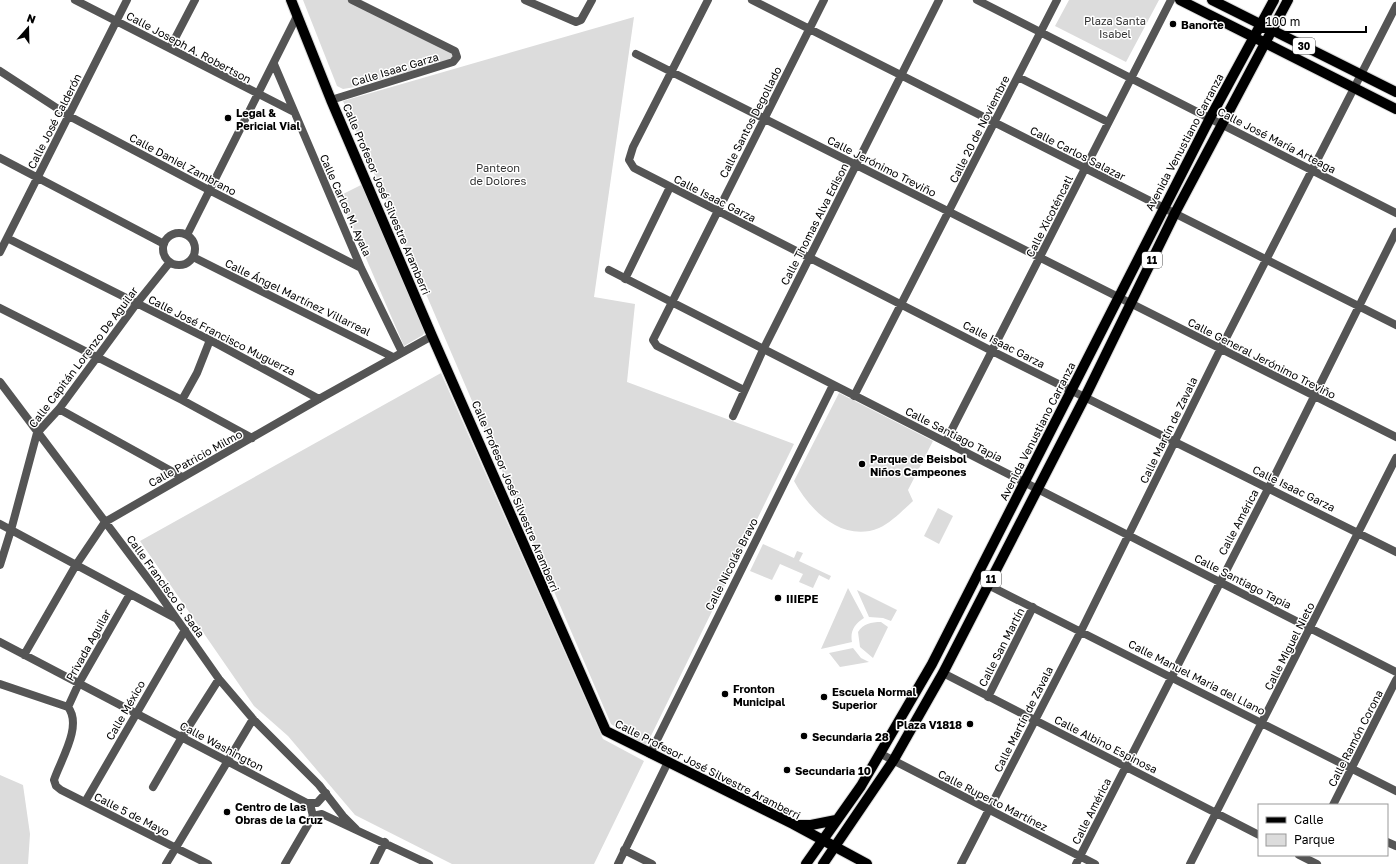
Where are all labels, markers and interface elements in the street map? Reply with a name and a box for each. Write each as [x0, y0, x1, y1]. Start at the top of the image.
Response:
north arrow [8, 8, 48, 48]
street label: Calle Joseph A. Robertson [124, 8, 254, 86]
scale bar [1260, 8, 1366, 34]
text: N [25, 11, 38, 26]
park label: Plaza Santa Isabel [1084, 14, 1146, 40]
text: 100 m [1266, 14, 1300, 29]
place label: Banorte [1181, 18, 1224, 31]
marker: Banorte [1168, 19, 1178, 29]
road number: 30 [1293, 38, 1315, 54]
street label: Calle Isaac Garza [350, 50, 440, 88]
street label: Calle Santos Degollado [716, 64, 784, 180]
street label: Calle José Calderón [24, 71, 84, 171]
street label: Avenida Venustiano Carranza [1142, 71, 1226, 213]
street label: Calle 20 de Noviembre [946, 73, 1012, 185]
street label: Calle Profesor José Silvestre Aramberri [341, 101, 433, 297]
street label: Calle José María Arteaga [1216, 104, 1338, 176]
place label: Legal & Pericial Vial [236, 106, 300, 132]
marker: Legal & Pericial Vial [223, 113, 233, 123]
street label: Calle Carlos Salazar [1028, 123, 1129, 183]
street label: Calle Daniel Zambrano [127, 130, 239, 198]
street label: Calle Jerónimo Treviño [825, 133, 939, 199]
street label: Calle Carlos M. Ayala [318, 152, 374, 258]
park label: Panteon de Dolores [470, 161, 526, 187]
street label: Calle Thomas Alva Edison [778, 161, 850, 287]
street label: Calle Isaac Garza [672, 172, 758, 224]
street label: Calle Xicoténcatl [1023, 172, 1075, 259]
road number: 11 [1142, 252, 1162, 268]
street label: Calle Ángel Martínez Villarreal [223, 256, 373, 338]
street label: Calle Capitán Lorenzo De Aguilar [26, 284, 141, 430]
street label: Calle José Francisco Muguerza [146, 292, 298, 378]
street label: Calle General Jerónimo Treviño [1186, 315, 1339, 401]
street label: Calle Isaac Garza [961, 318, 1047, 370]
street label: Avenida Venustiano Carranza [996, 360, 1078, 502]
street label: Calle Martín de Zavala [1136, 375, 1200, 485]
street label: Calle Profesor José Silvestre Aramberri [470, 398, 562, 594]
street label: Calle Santiago Tapia [903, 404, 1005, 464]
street label: Calle Patricio Milmo [146, 427, 244, 489]
place label: Parque de Beisbol Niños Campeones [870, 452, 967, 478]
marker: Parque de Beisbol Niños Campeones [857, 459, 867, 469]
street label: Calle Isaac Garza [1251, 462, 1337, 514]
street label: Calle América [1215, 487, 1261, 557]
street label: Calle Nicolás Bravo [702, 515, 760, 612]
street label: Calle Francisco G. Sada [124, 532, 208, 640]
street label: Calle Santiago Tapia [1192, 551, 1294, 611]
road number: 11 [981, 571, 1001, 587]
place label: IIIEPE [786, 592, 818, 605]
marker: IIIEPE [773, 593, 783, 603]
street label: Calle Miguel Nieto [1261, 600, 1317, 692]
street label: Calle San Martín [975, 605, 1027, 689]
street label: Privada Aguilar [63, 606, 113, 683]
street label: Calle Manuel Maria del Llano [1126, 637, 1268, 717]
street label: Calle Martín de Zavala [991, 664, 1055, 774]
street label: Calle México [103, 677, 148, 742]
place label: Fronton Municipal [733, 682, 785, 708]
place label: Escuela Normal Superior [832, 685, 916, 711]
street label: Calle Ramón Corona [1325, 687, 1385, 789]
marker: Fronton Municipal [720, 689, 730, 699]
marker: Escuela Normal Superior [819, 692, 829, 702]
street label: Calle Albino Espinosa [1052, 712, 1160, 776]
street label: Calle Profesor José Silvestre Aramberri [613, 716, 803, 822]
street label: Calle Washington [178, 718, 266, 774]
place label: Plaza V1818 [897, 718, 962, 731]
marker: Plaza V1818 [965, 719, 975, 729]
place label: Secundaria 28 [812, 730, 889, 743]
marker: Secundaria 28 [799, 731, 809, 741]
place label: Secundaria 10 [795, 764, 871, 777]
marker: Secundaria 10 [782, 765, 792, 775]
street label: Calle Ruperto Martínez [936, 767, 1050, 834]
street label: Calle América [1069, 776, 1113, 846]
street label: Calle 5 de Mayo [92, 789, 172, 839]
place label: Centro de las Obras de la Cruz [235, 800, 323, 826]
legend [1258, 804, 1388, 856]
marker: Centro de las Obras de la Cruz [222, 807, 232, 817]
text: Calle [1294, 812, 1324, 827]
text: Parque [1294, 832, 1335, 847]

